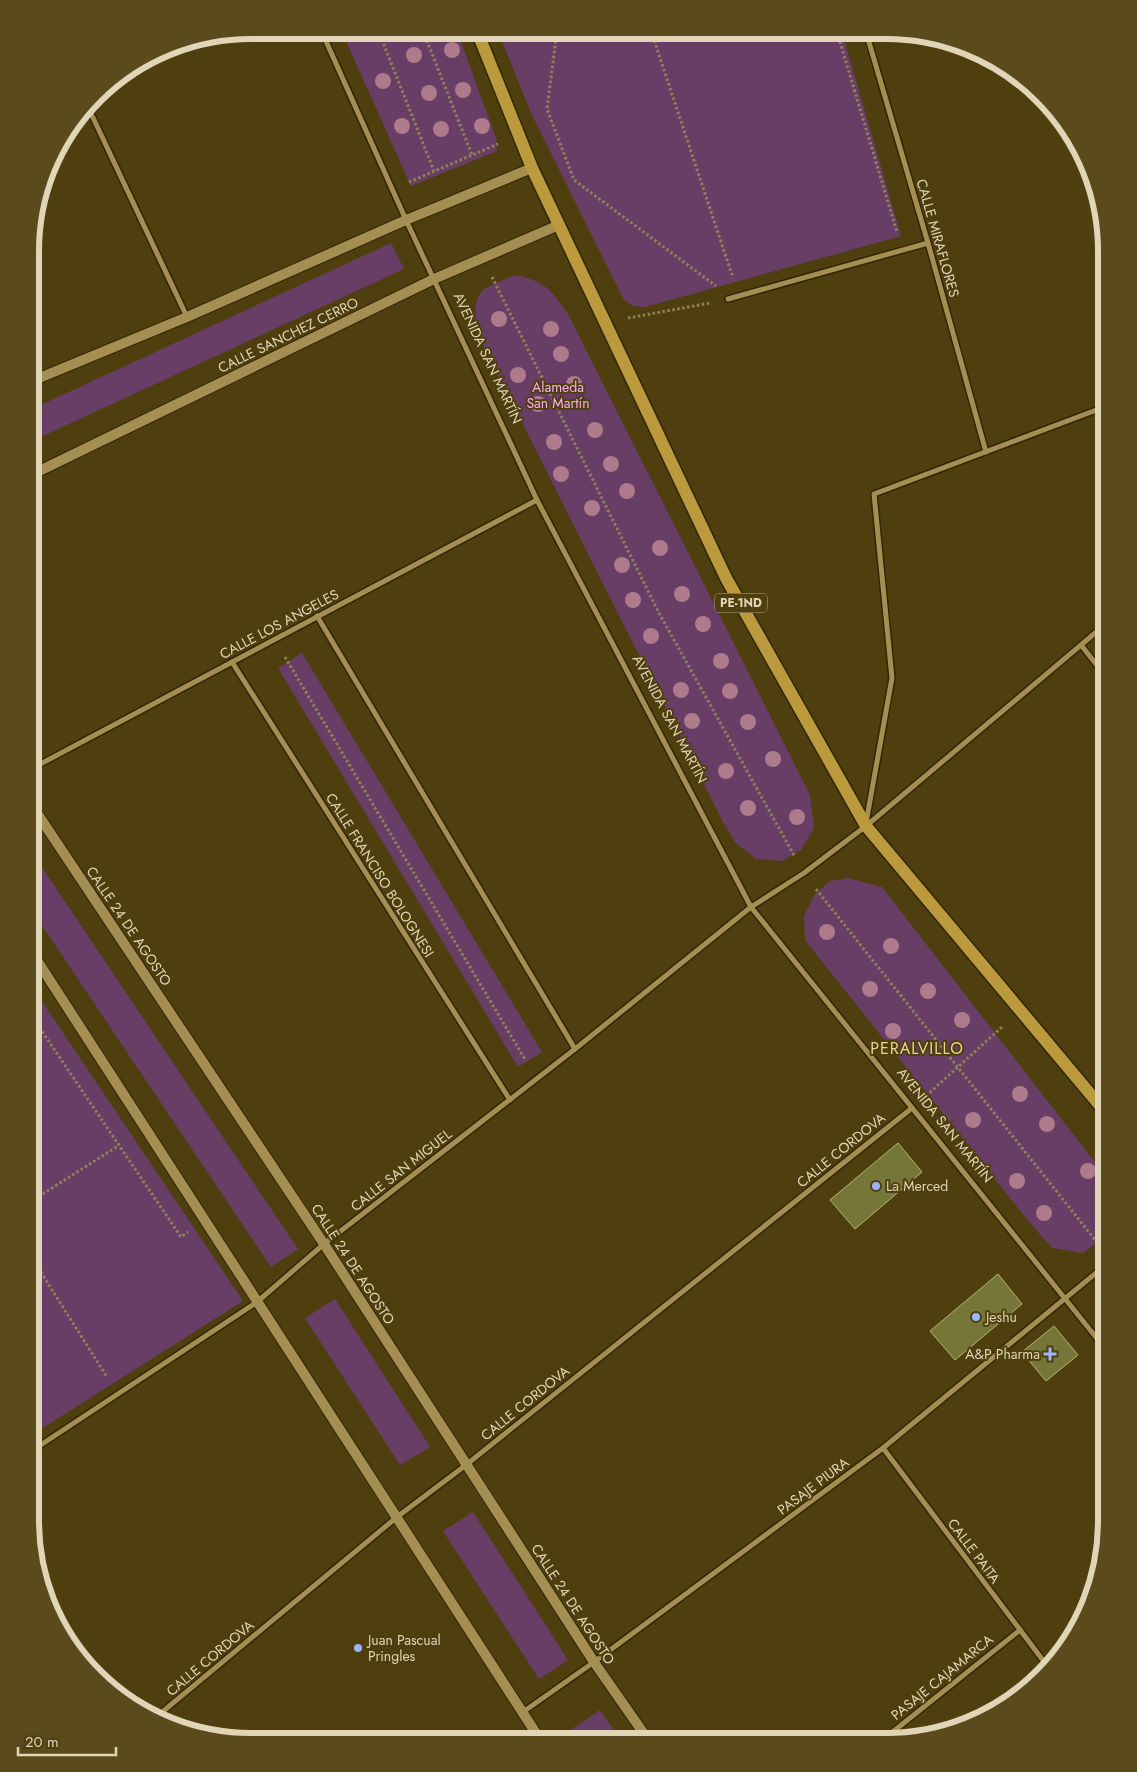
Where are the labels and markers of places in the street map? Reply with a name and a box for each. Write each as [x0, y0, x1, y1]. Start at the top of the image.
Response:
place label: La Merced [886, 1176, 948, 1196]
marker: La Merced [870, 1180, 882, 1192]
place label: Jeshu [984, 1307, 1017, 1327]
marker: Jeshu [970, 1311, 982, 1323]
place label: A&P Pharma [965, 1344, 1040, 1364]
marker: A&P Pharma [1044, 1348, 1056, 1360]
place label: Juan Pascual Pringles [366, 1630, 441, 1666]
marker: Juan Pascual Pringles [352, 1642, 364, 1654]

